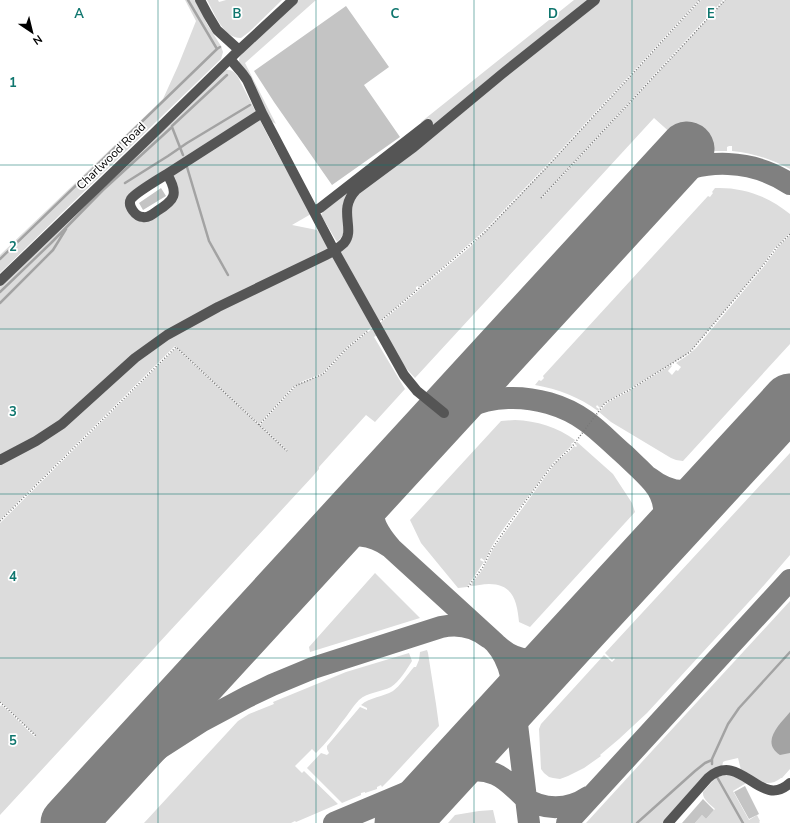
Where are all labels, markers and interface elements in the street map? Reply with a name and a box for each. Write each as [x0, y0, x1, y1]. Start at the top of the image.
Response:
text: A [74, 5, 84, 23]
text: B [233, 5, 242, 23]
text: C [391, 5, 400, 23]
text: D [548, 5, 558, 23]
text: E [707, 5, 715, 23]
north arrow [12, 12, 52, 52]
text: N [30, 31, 45, 48]
text: 1 [9, 74, 17, 92]
street label: Charlwood Road [73, 119, 149, 193]
text: 2 [9, 238, 17, 256]
text: 3 [9, 403, 17, 421]
text: 4 [9, 568, 17, 586]
text: 5 [9, 732, 17, 750]

